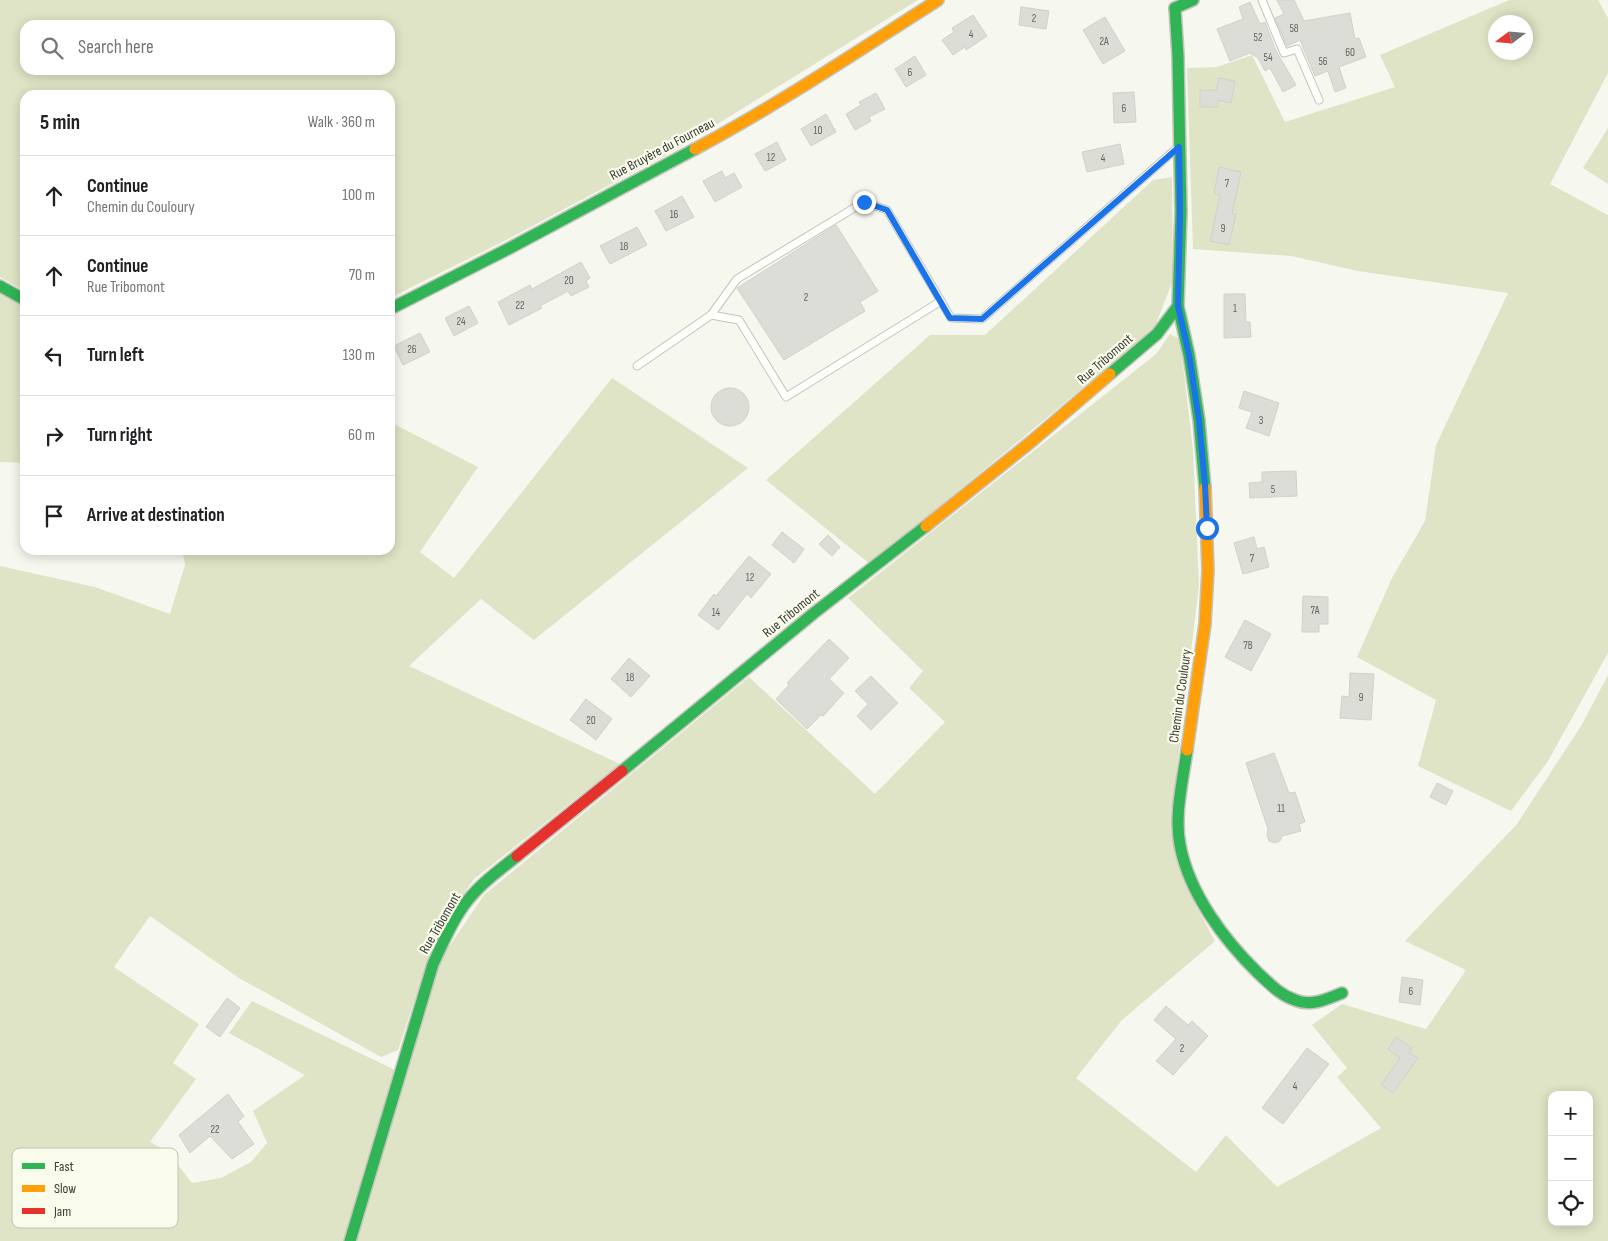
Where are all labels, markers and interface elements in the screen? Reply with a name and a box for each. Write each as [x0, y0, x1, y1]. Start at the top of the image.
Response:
house number: 2 [1032, 12, 1037, 25]
north arrow [1488, 15, 1533, 60]
search box [20, 20, 395, 75]
house number: 58 [1289, 22, 1299, 35]
house number: 4 [969, 28, 974, 41]
house number: 52 [1254, 31, 1263, 44]
icon: search [38, 34, 66, 62]
house number: 2A [1099, 35, 1109, 48]
text: Search here [78, 36, 154, 59]
house number: 60 [1345, 46, 1355, 59]
house number: 54 [1263, 51, 1273, 64]
house number: 56 [1318, 55, 1328, 68]
house number: 6 [908, 66, 913, 79]
house number: 6 [1122, 102, 1127, 115]
text: 5 min [40, 110, 80, 135]
text: Walk · 360 m [308, 113, 375, 132]
street label: Rue Bruyère du Fourneau [607, 114, 718, 184]
house number: 10 [814, 124, 822, 137]
house number: 12 [767, 151, 776, 164]
house number: 4 [1101, 152, 1106, 165]
text: Continue [87, 175, 148, 198]
house number: 7 [1225, 177, 1230, 190]
icon: ahead [40, 182, 68, 210]
text: 100 m [342, 186, 375, 205]
route end [853, 191, 876, 214]
text: Chemin du Couloury [87, 198, 195, 217]
house number: 16 [670, 208, 679, 221]
house number: 9 [1221, 222, 1226, 235]
house number: 18 [620, 240, 629, 253]
text: Continue [87, 255, 148, 278]
icon: ahead [40, 262, 68, 290]
text: 70 m [349, 266, 375, 285]
house number: 20 [564, 274, 574, 287]
text: Rue Tribomont [87, 278, 165, 297]
house number: 2 [804, 291, 809, 304]
house number: 22 [515, 299, 525, 312]
house number: 1 [1233, 302, 1237, 315]
house number: 24 [456, 315, 466, 328]
street label: Rue Tribomont [1074, 330, 1136, 388]
icon: left [40, 342, 68, 370]
house number: 26 [407, 343, 417, 356]
text: Turn left [87, 344, 144, 367]
text: 130 m [343, 346, 375, 365]
house number: 3 [1259, 414, 1264, 427]
icon: right [40, 422, 68, 450]
text: Turn right [87, 424, 152, 447]
text: 60 m [348, 426, 375, 445]
house number: 5 [1271, 483, 1275, 496]
icon: arrive [40, 502, 68, 530]
text: Arrive at destination [87, 504, 225, 527]
route start [1196, 517, 1219, 540]
house number: 7 [1250, 552, 1255, 565]
house number: 12 [746, 571, 755, 584]
street label: Rue Tribomont [759, 585, 823, 641]
house number: 7A [1311, 604, 1320, 617]
house number: 14 [712, 606, 721, 619]
house number: 7B [1243, 639, 1253, 652]
street label: Chemin du Couloury [1165, 648, 1195, 744]
house number: 18 [626, 671, 635, 684]
house number: 9 [1359, 691, 1364, 704]
house number: 20 [586, 714, 596, 727]
house number: 11 [1277, 802, 1285, 815]
street label: Rue Tribomont [416, 889, 464, 957]
house number: 6 [1409, 985, 1414, 998]
house number: 2 [1180, 1042, 1185, 1055]
house number: 4 [1293, 1080, 1298, 1093]
map controls [1548, 1091, 1593, 1226]
button: + [1548, 1091, 1593, 1136]
house number: 22 [210, 1123, 220, 1136]
button: − [1548, 1136, 1593, 1181]
legend [12, 1148, 178, 1228]
text: Fast [54, 1158, 74, 1175]
text: Slow [54, 1180, 76, 1197]
button: locate [1548, 1181, 1593, 1226]
text: Jam [53, 1203, 71, 1220]

